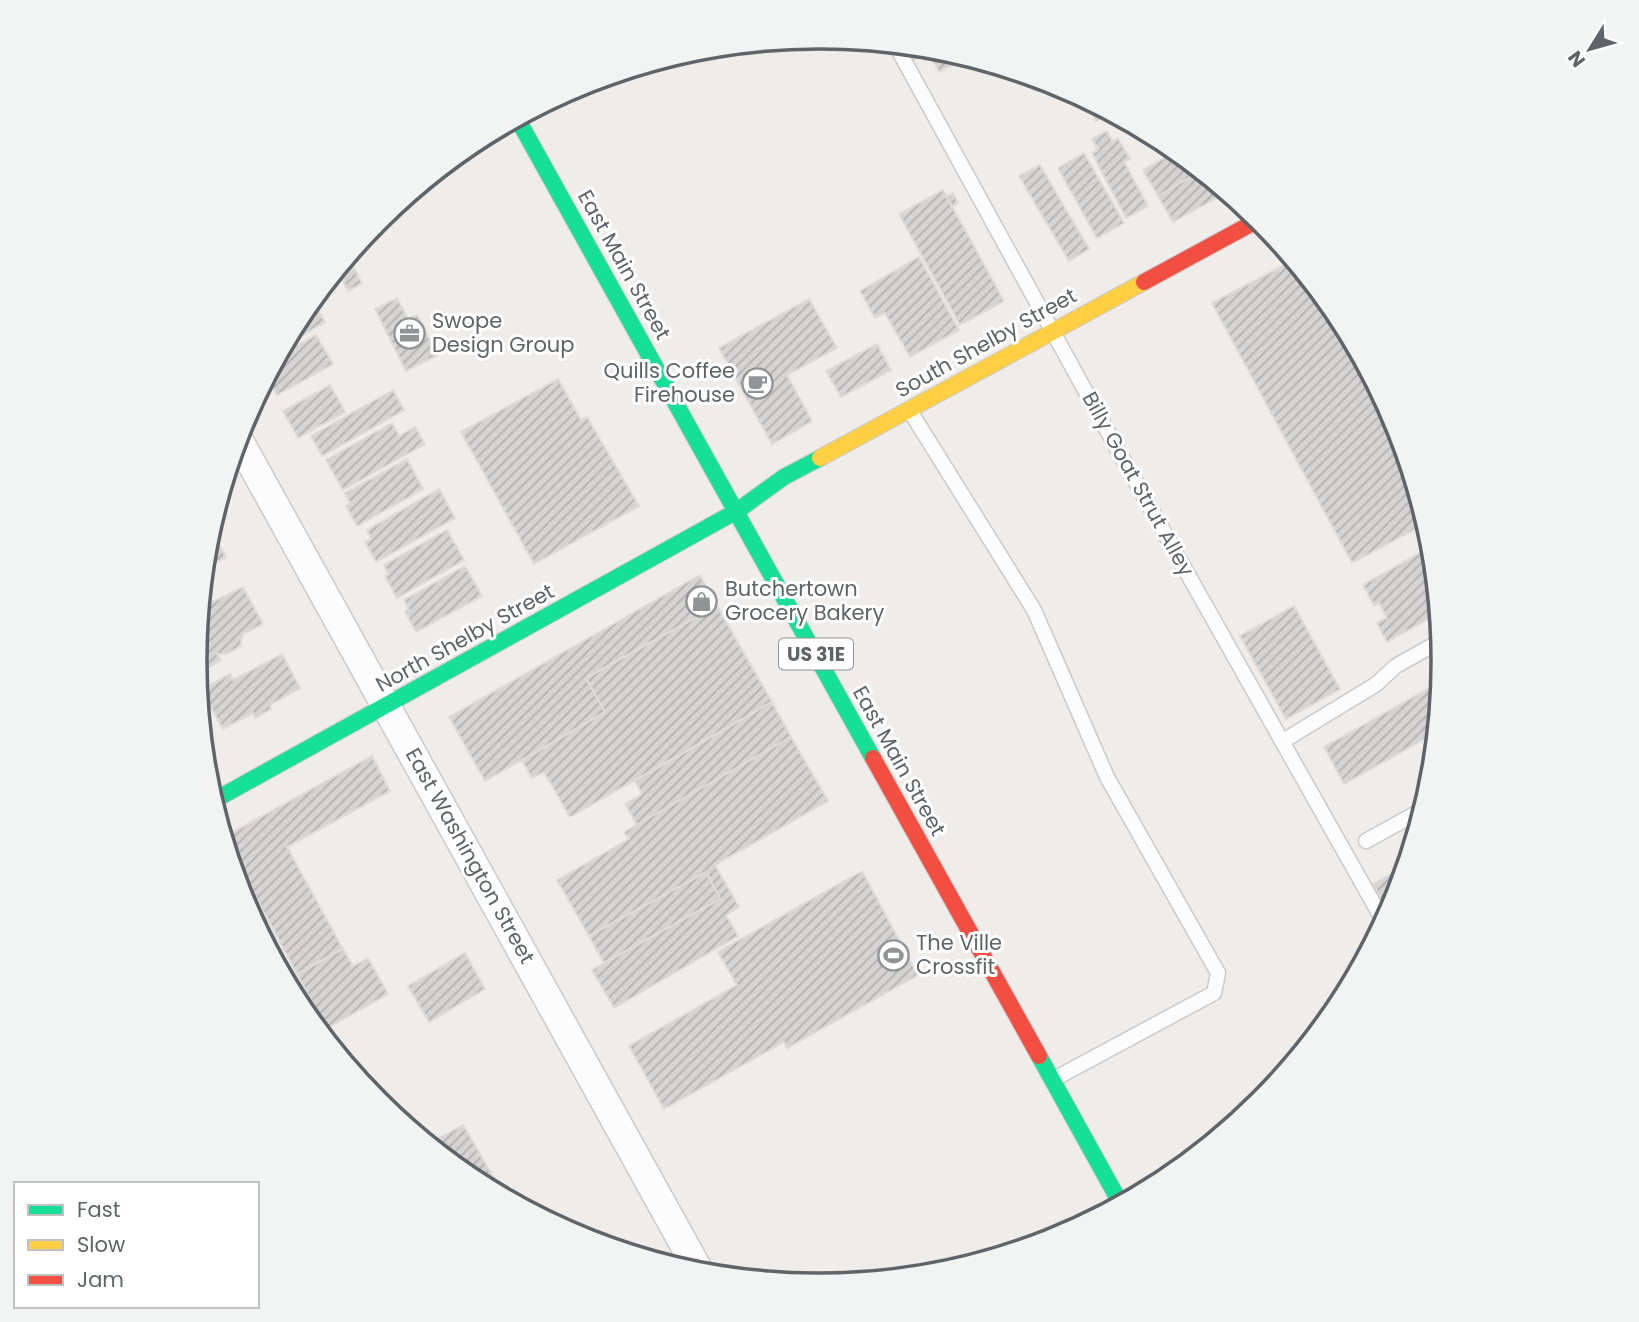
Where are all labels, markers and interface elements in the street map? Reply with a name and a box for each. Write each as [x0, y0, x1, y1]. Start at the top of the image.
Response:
north arrow [1555, 14, 1625, 84]
text: N [1562, 45, 1592, 73]
street label: East Main Street [571, 185, 678, 345]
street label: South Shelby Street [890, 281, 1082, 404]
place label: Swope Design Group [432, 306, 575, 359]
office icon: Swope Design Group [392, 316, 426, 350]
place label: Quills Coffee Firehouse [603, 356, 735, 409]
cafe icon: Quills Coffee Firehouse [741, 366, 775, 400]
street label: Billy Goat Strut Alley [1076, 386, 1201, 581]
place label: Butchertown Grocery Bakery [725, 574, 884, 627]
street label: North Shelby Street [370, 576, 559, 699]
shop icon: Butchertown Grocery Bakery [685, 584, 719, 618]
road number: US 31E [779, 638, 853, 670]
street label: East Main Street [846, 681, 953, 841]
street label: East Washington Street [399, 743, 542, 969]
place label: The Ville Crossfit [916, 928, 1002, 981]
sports icon: The Ville Crossfit [876, 938, 910, 972]
legend [14, 1182, 259, 1308]
text: Fast [77, 1195, 120, 1224]
text: Slow [77, 1230, 125, 1259]
text: Jam [77, 1265, 124, 1294]

